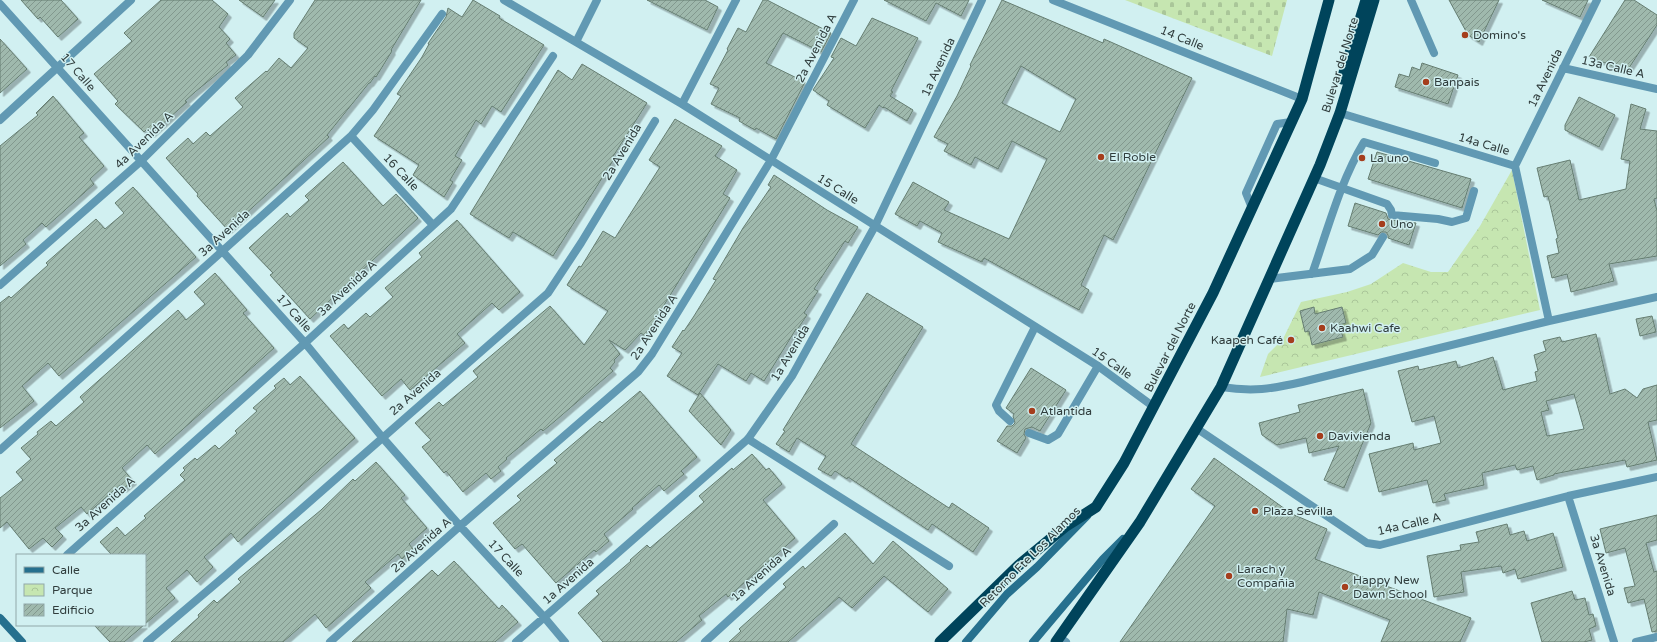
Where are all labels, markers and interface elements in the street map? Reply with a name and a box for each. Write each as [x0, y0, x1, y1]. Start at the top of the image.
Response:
street label: 2a Avenida A [793, 11, 839, 85]
street label: Bulevar del Norte [1319, 15, 1361, 114]
street label: 14 Calle [1158, 23, 1206, 53]
place label: Domino's [1473, 28, 1526, 42]
marker: Domino's [1460, 30, 1470, 40]
street label: 1a Avenida [918, 35, 958, 99]
street label: 1a Avenida [1525, 46, 1565, 110]
street label: 17 Calle [58, 50, 99, 94]
street label: 13a Calle A [1580, 53, 1646, 81]
place label: Banpais [1434, 75, 1480, 89]
marker: Banpais [1421, 77, 1431, 87]
street label: 4a Avenida A [112, 109, 176, 171]
street label: 2a Avenida [600, 121, 644, 183]
street label: 14a Calle [1457, 130, 1511, 158]
street label: 16 Calle [380, 150, 422, 194]
place label: El Roble [1109, 150, 1156, 164]
place label: La uno [1370, 151, 1409, 165]
marker: El Roble [1096, 152, 1106, 162]
marker: La uno [1357, 153, 1367, 163]
street label: 15 Calle [815, 171, 861, 207]
street label: 3a Avenida [196, 207, 252, 259]
place label: Uno [1390, 217, 1413, 231]
marker: Uno [1377, 219, 1387, 229]
street label: 3a Avenida A [315, 257, 379, 319]
street label: 17 Calle [273, 291, 315, 335]
street label: 2a Avenida A [628, 291, 680, 363]
street label: Bulevar del Norte [1141, 299, 1199, 394]
place label: Kaahwi Cafe [1330, 321, 1401, 335]
street label: 1a Avenida [768, 322, 812, 384]
marker: Kaahwi Cafe [1317, 323, 1327, 333]
place label: Kaapeh Café [1211, 333, 1283, 347]
marker: Kaapeh Café [1286, 335, 1296, 345]
street label: 15 Calle [1089, 344, 1135, 382]
street label: 2a Avenida [386, 366, 444, 418]
place label: Atlantida [1040, 404, 1092, 418]
marker: Atlantida [1027, 406, 1037, 416]
place label: Davivienda [1328, 429, 1391, 443]
marker: Davivienda [1315, 431, 1325, 441]
street label: 3a Avenida A [72, 473, 138, 535]
street label: Retorno Fte Los Alamos [977, 504, 1083, 610]
place label: Plaza Sevilla [1263, 504, 1333, 518]
marker: Plaza Sevilla [1250, 506, 1260, 516]
street label: 14a Calle A [1376, 510, 1442, 538]
street label: 2a Avenida A [388, 514, 454, 576]
street label: 3a Avenida [1587, 533, 1619, 597]
street label: 17 Calle [485, 536, 527, 580]
street label: 1a Avenida A [728, 543, 794, 605]
legend [16, 554, 146, 626]
street label: 1a Avenida [539, 555, 597, 607]
place label: Larach y Compañia [1237, 562, 1295, 590]
text: Calle [52, 563, 80, 577]
marker: Larach y Compañia [1224, 571, 1234, 581]
place label: Happy New Dawn School [1353, 573, 1427, 601]
marker: Happy New Dawn School [1340, 582, 1350, 592]
text: Parque [52, 583, 93, 597]
text: Edificio [52, 603, 94, 617]

